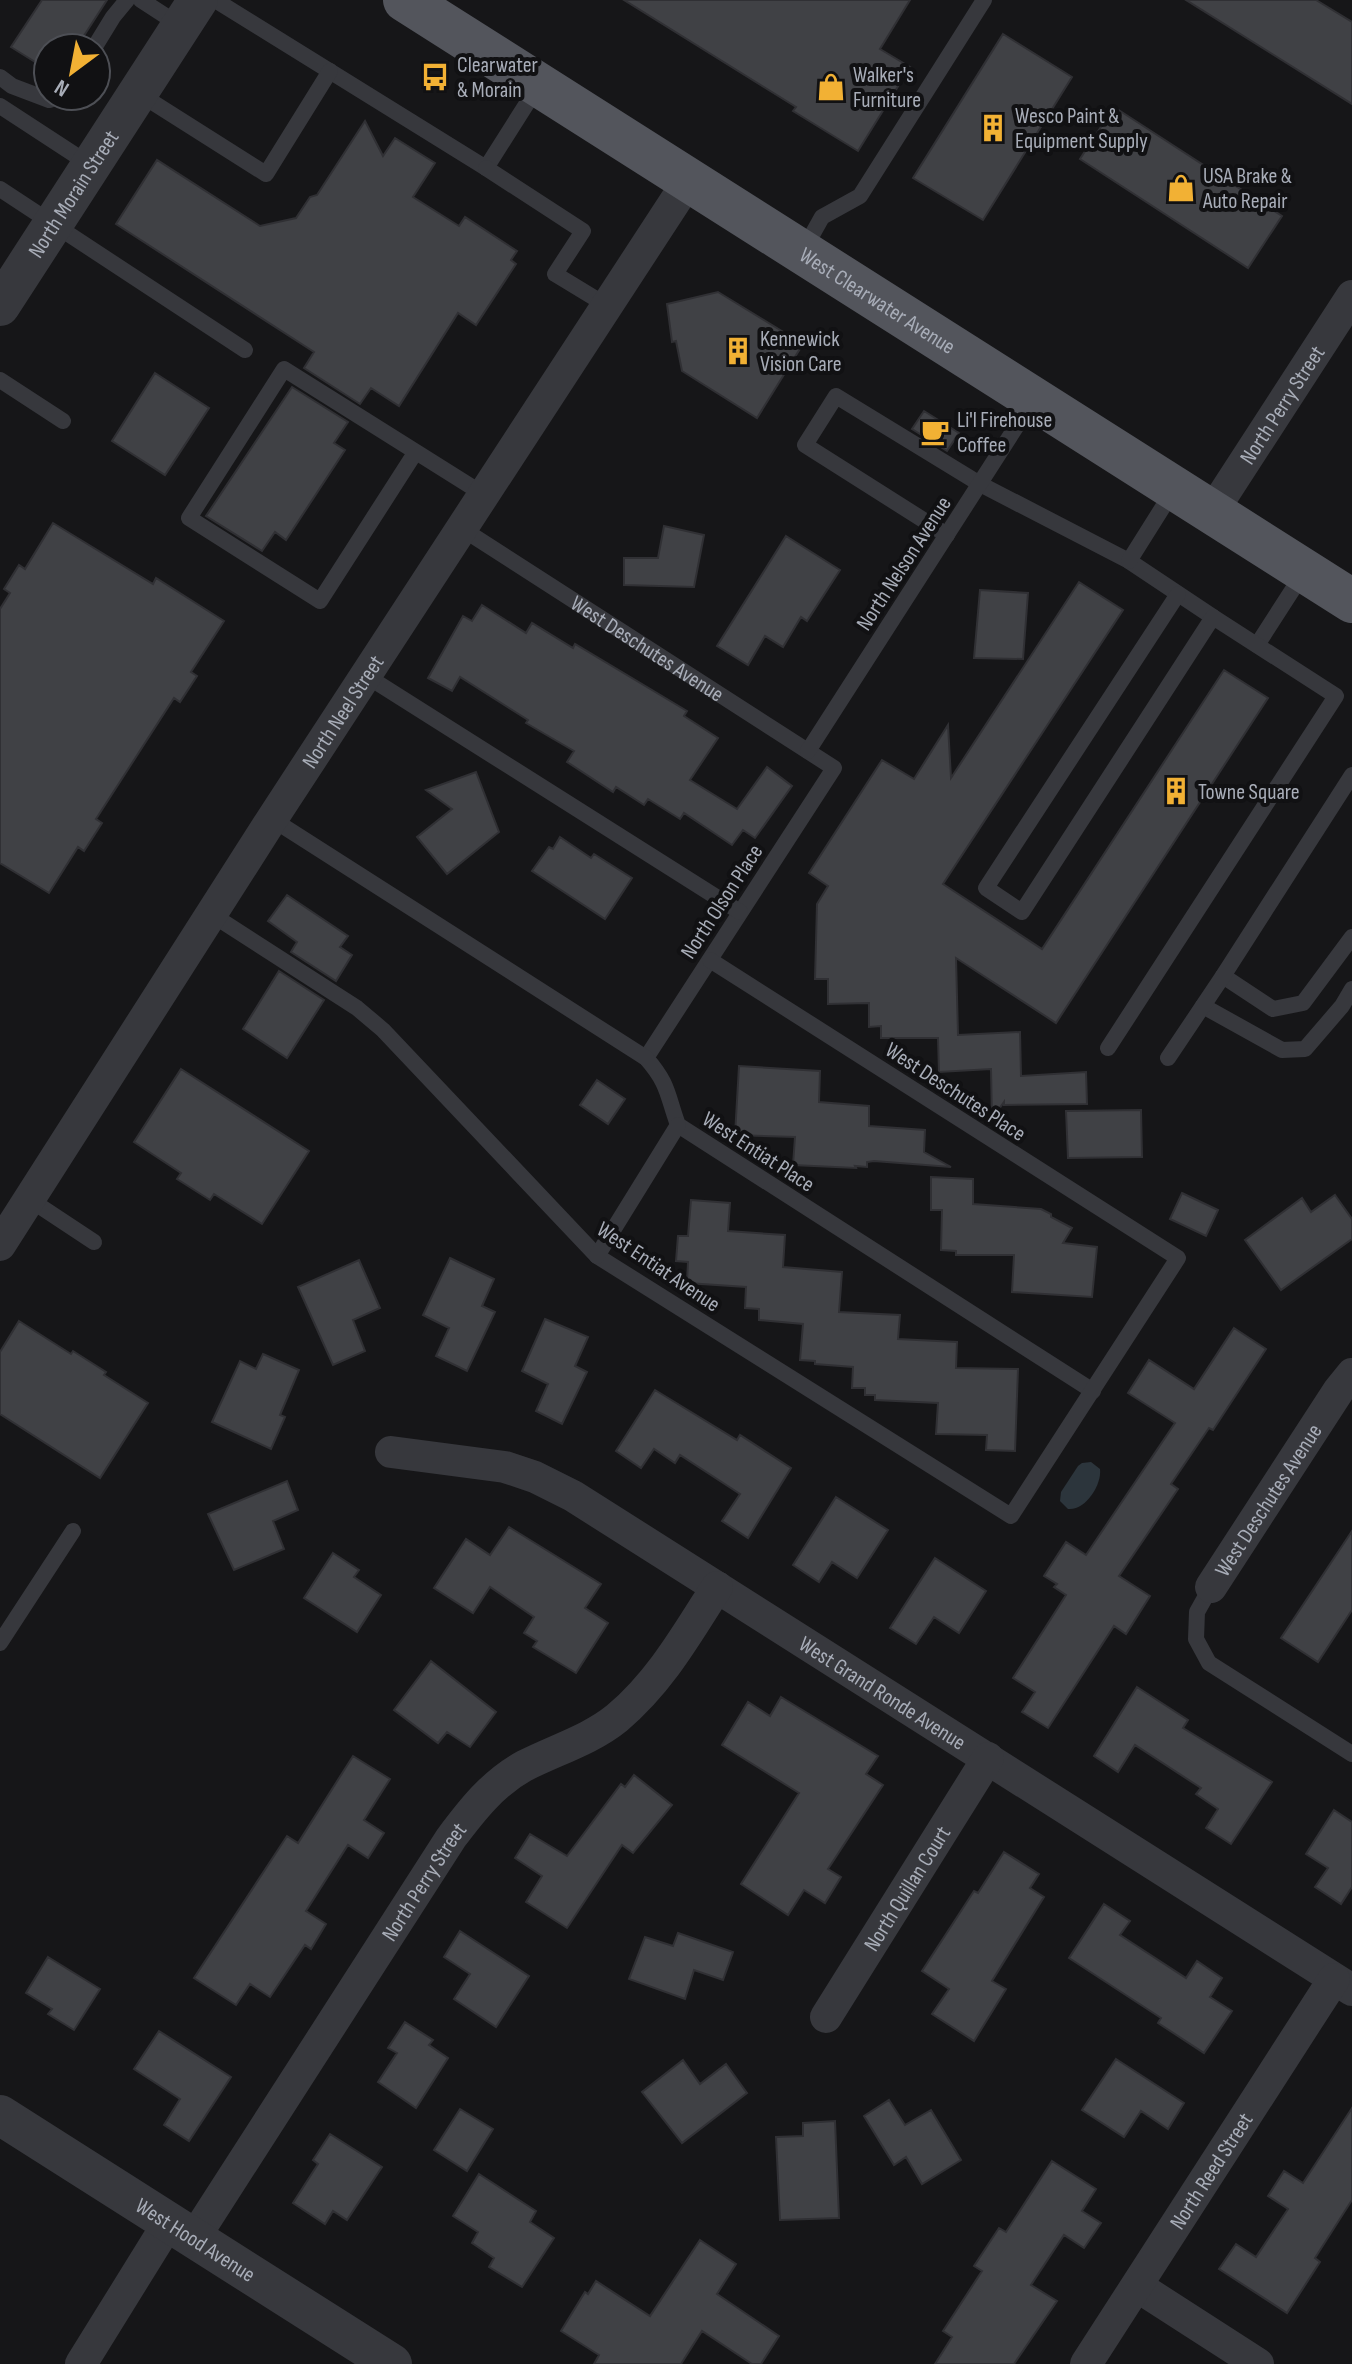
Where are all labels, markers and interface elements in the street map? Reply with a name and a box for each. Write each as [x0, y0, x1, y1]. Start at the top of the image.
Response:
north arrow [32, 32, 112, 112]
place label: Clearwater & Morain [457, 52, 538, 104]
bus stop icon: Clearwater & Morain [420, 62, 450, 92]
place label: Walker's Furniture [853, 62, 921, 114]
shop icon: Walker's Furniture [816, 72, 846, 102]
text: N [50, 73, 74, 102]
place label: Wesco Paint & Equipment Supply [1015, 103, 1148, 155]
building icon: Wesco Paint & Equipment Supply [978, 113, 1008, 143]
street label: North Morain Street [23, 125, 125, 263]
place label: USA Brake & Auto Repair [1202, 163, 1292, 215]
shop icon: USA Brake & Auto Repair [1166, 173, 1196, 203]
street label: West Clearwater Avenue [794, 242, 960, 361]
place label: Kennewick Vision Care [760, 326, 842, 378]
building icon: Kennewick Vision Care [723, 336, 753, 366]
street label: North Perry Street [1235, 341, 1331, 470]
place label: Li'l Firehouse Coffee [957, 407, 1052, 459]
cafe icon: Li'l Firehouse Coffee [920, 417, 950, 447]
street label: North Nelson Avenue [851, 492, 958, 636]
street label: West Deschutes Avenue [565, 590, 728, 709]
street label: North Neel Street [297, 650, 390, 774]
building icon: Towne Square [1161, 776, 1191, 806]
place label: Towne Square [1198, 779, 1300, 806]
street label: North Olson Place [675, 840, 769, 964]
street label: West Deschutes Place [880, 1037, 1030, 1148]
street label: West Entiat Place [697, 1106, 819, 1199]
street label: West Entiat Avenue [591, 1216, 725, 1318]
street label: West Deschutes Avenue [1209, 1419, 1328, 1582]
street label: West Grand Ronde Avenue [794, 1631, 971, 1757]
street label: North Perry Street [376, 1817, 473, 1947]
street label: North Quillan Court [859, 1821, 957, 1956]
street label: North Reed Street [1164, 2108, 1259, 2235]
street label: West Hood Avenue [130, 2193, 260, 2289]

